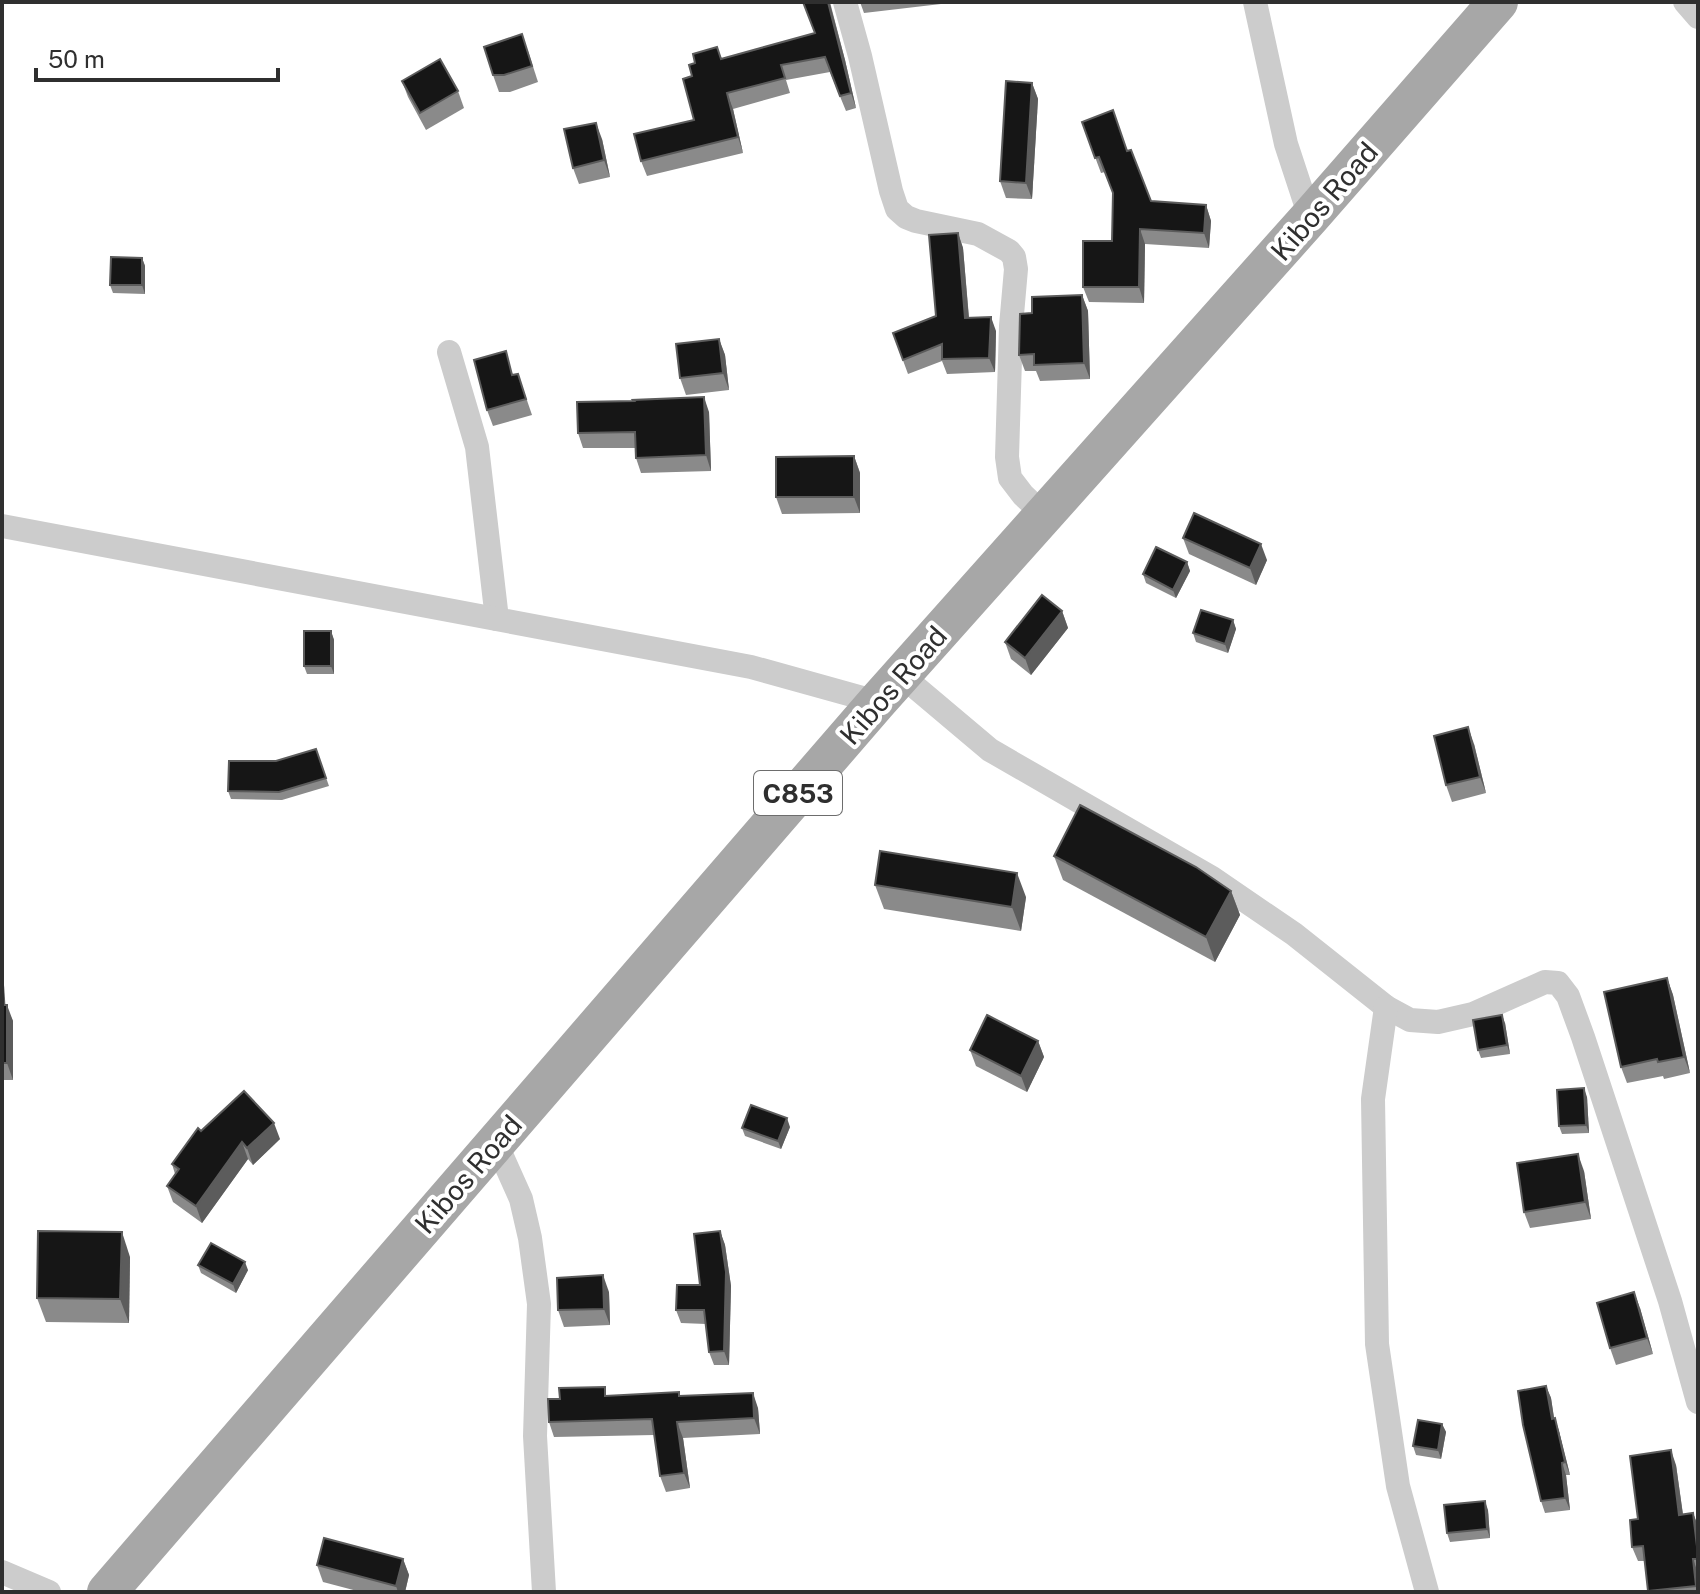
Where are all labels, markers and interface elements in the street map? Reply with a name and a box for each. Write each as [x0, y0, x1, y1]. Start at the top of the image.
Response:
scale bar [36, 32, 278, 82]
text: 50 m [48, 45, 105, 73]
street label: Kibos Road [1264, 135, 1384, 267]
street label: Kibos Road [833, 619, 953, 751]
road number: C853 [754, 771, 842, 815]
street label: Kibos Road [408, 1108, 528, 1240]

